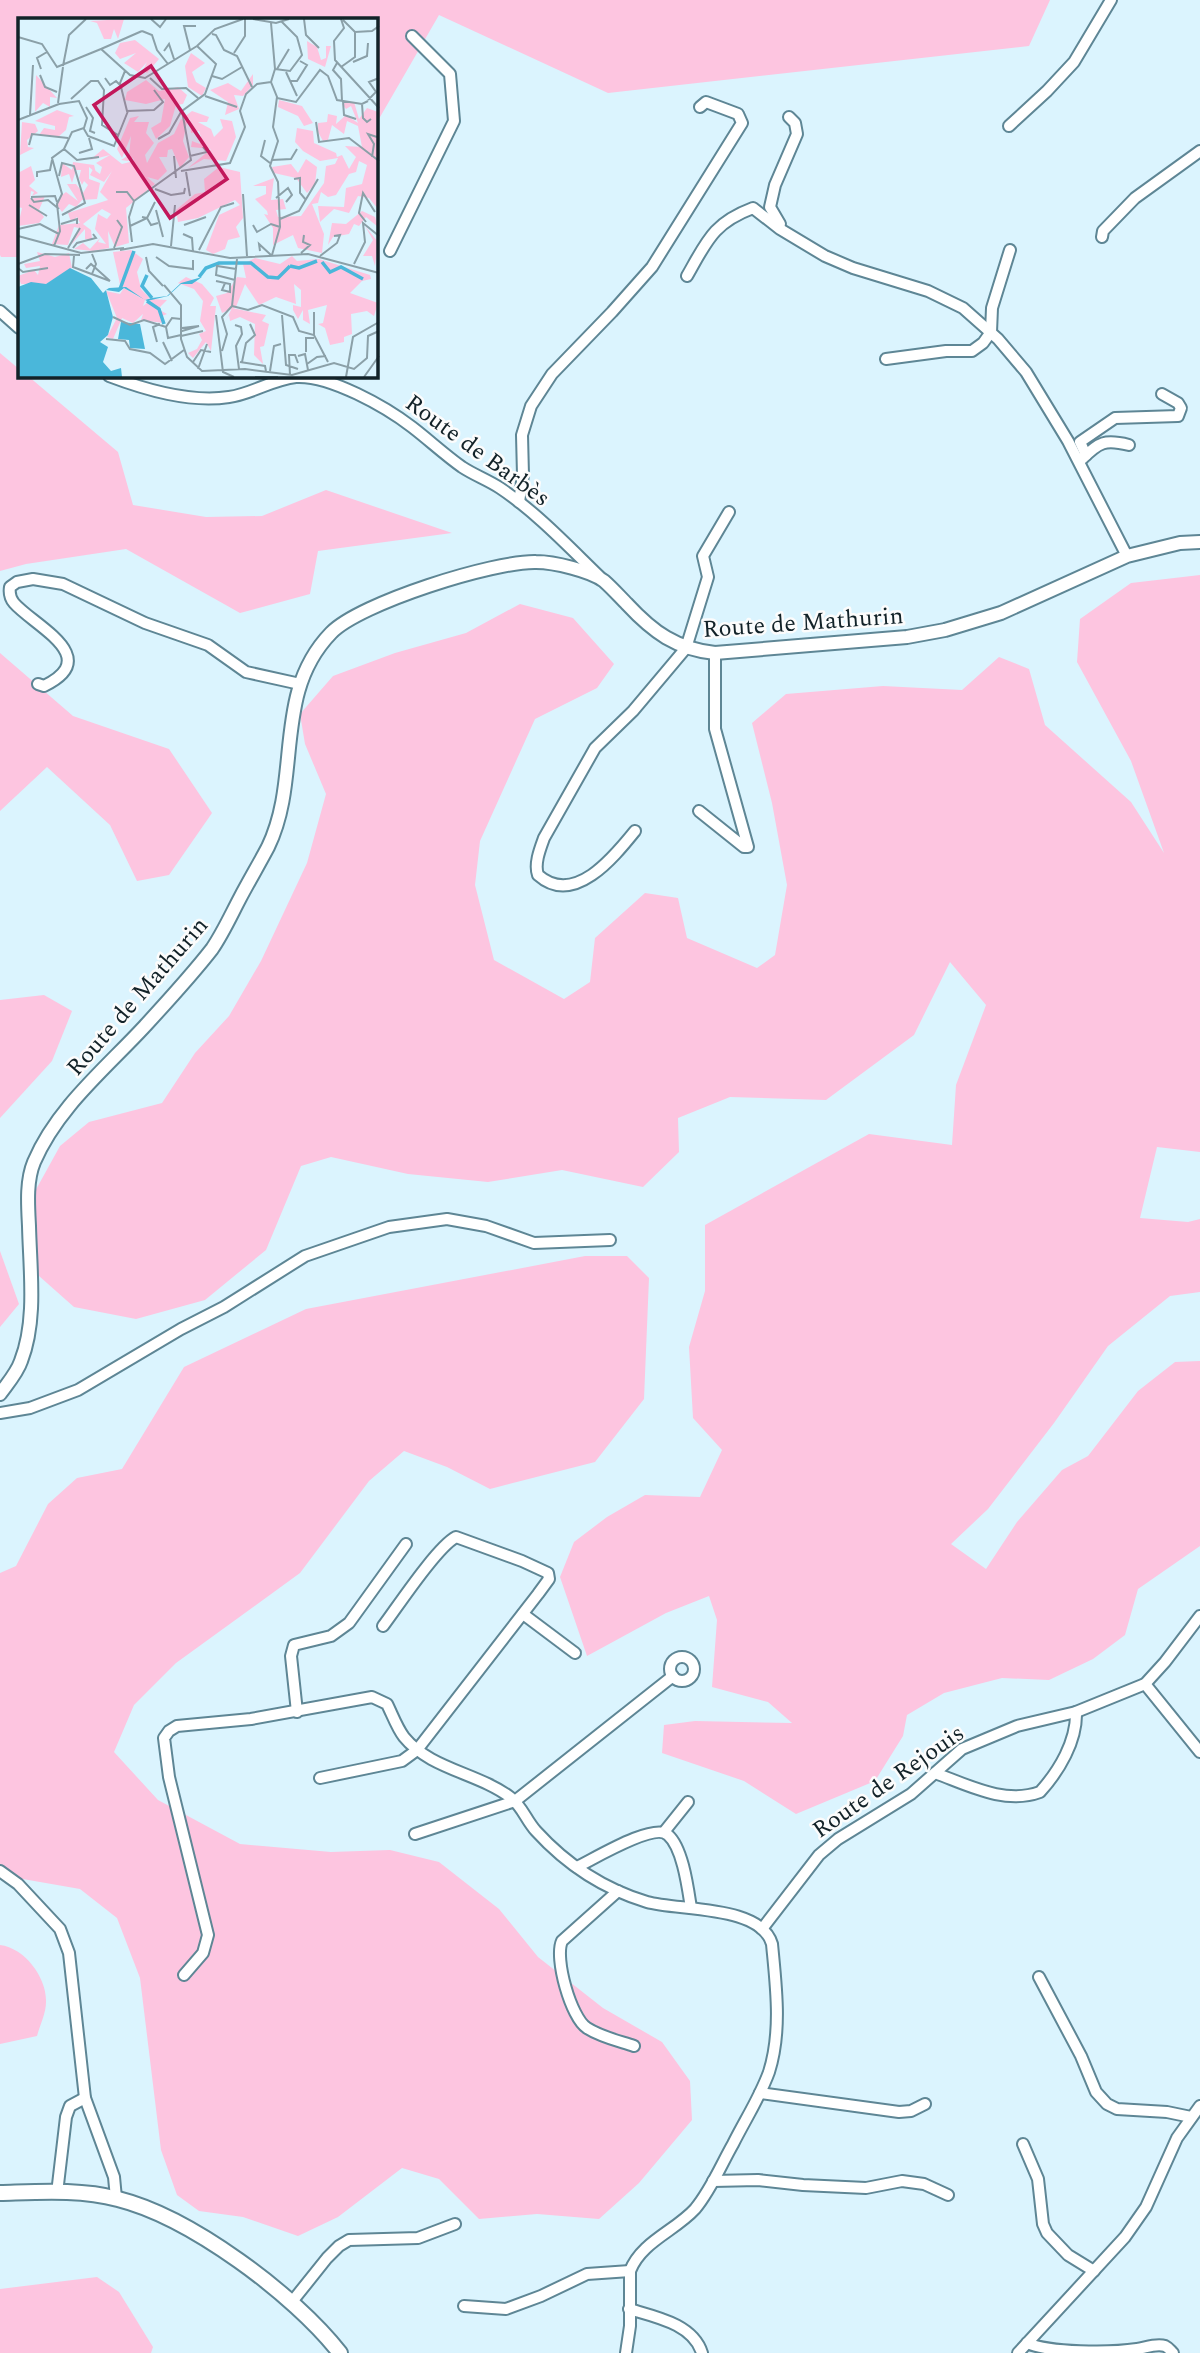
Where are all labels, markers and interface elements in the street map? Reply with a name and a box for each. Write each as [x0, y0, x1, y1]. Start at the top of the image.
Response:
inset map [18, 18, 378, 378]
street label: Route de Barbès [397, 386, 558, 516]
street label: Route de Mathurin [701, 598, 905, 648]
street label: Route de Mathurin [58, 909, 217, 1084]
street label: Route de Rejouis [805, 1716, 972, 1848]

